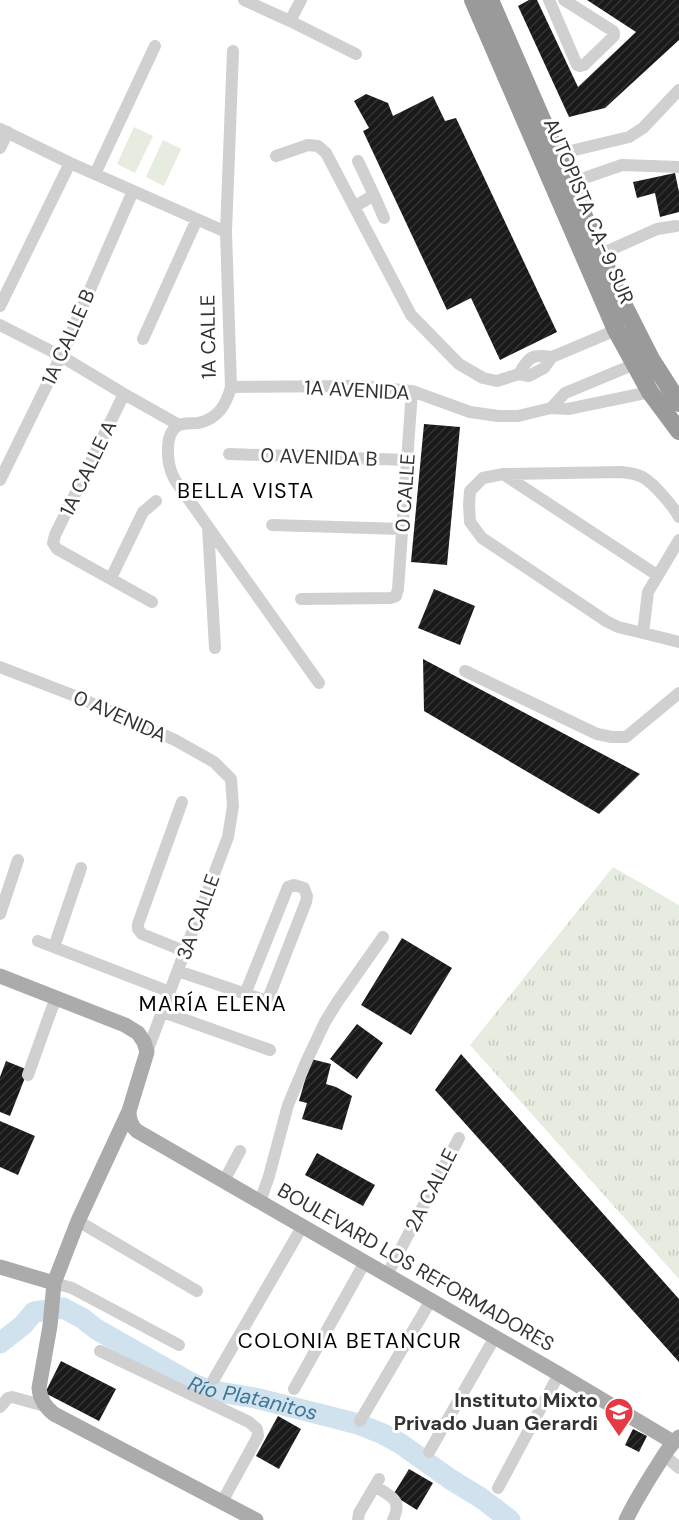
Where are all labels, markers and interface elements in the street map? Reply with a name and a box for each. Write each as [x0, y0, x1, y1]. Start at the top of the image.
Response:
street label: AUTOPISTA CA-9 SUR [538, 114, 640, 308]
street label: 1A CALLE B [35, 285, 101, 389]
street label: 1A CALLE [194, 295, 222, 379]
street label: 1A AVENIDA [304, 374, 410, 406]
street label: 1A CALLE A [54, 416, 122, 520]
street label: 0 AVENIDA B [260, 442, 378, 472]
street label: 0 CALLE [389, 453, 421, 533]
district label: BELLA VISTA [177, 477, 315, 505]
street label: 0 AVENIDA [69, 684, 171, 748]
street label: 3A CALLE [171, 871, 225, 963]
district label: MARÍA ELENA [139, 990, 287, 1018]
street label: 2A CALLE [399, 1144, 463, 1236]
street label: BOULEVARD LOS REFORMADORES [273, 1177, 559, 1357]
district label: COLONIA BETANCUR [238, 1327, 462, 1355]
water label: Río Platanitos [184, 1369, 320, 1427]
place label: Instituto Mixto Privado Juan Gerardi [394, 1387, 598, 1436]
school or university icon: Instituto Mixto Privado Juan Gerardi [603, 1396, 635, 1438]

